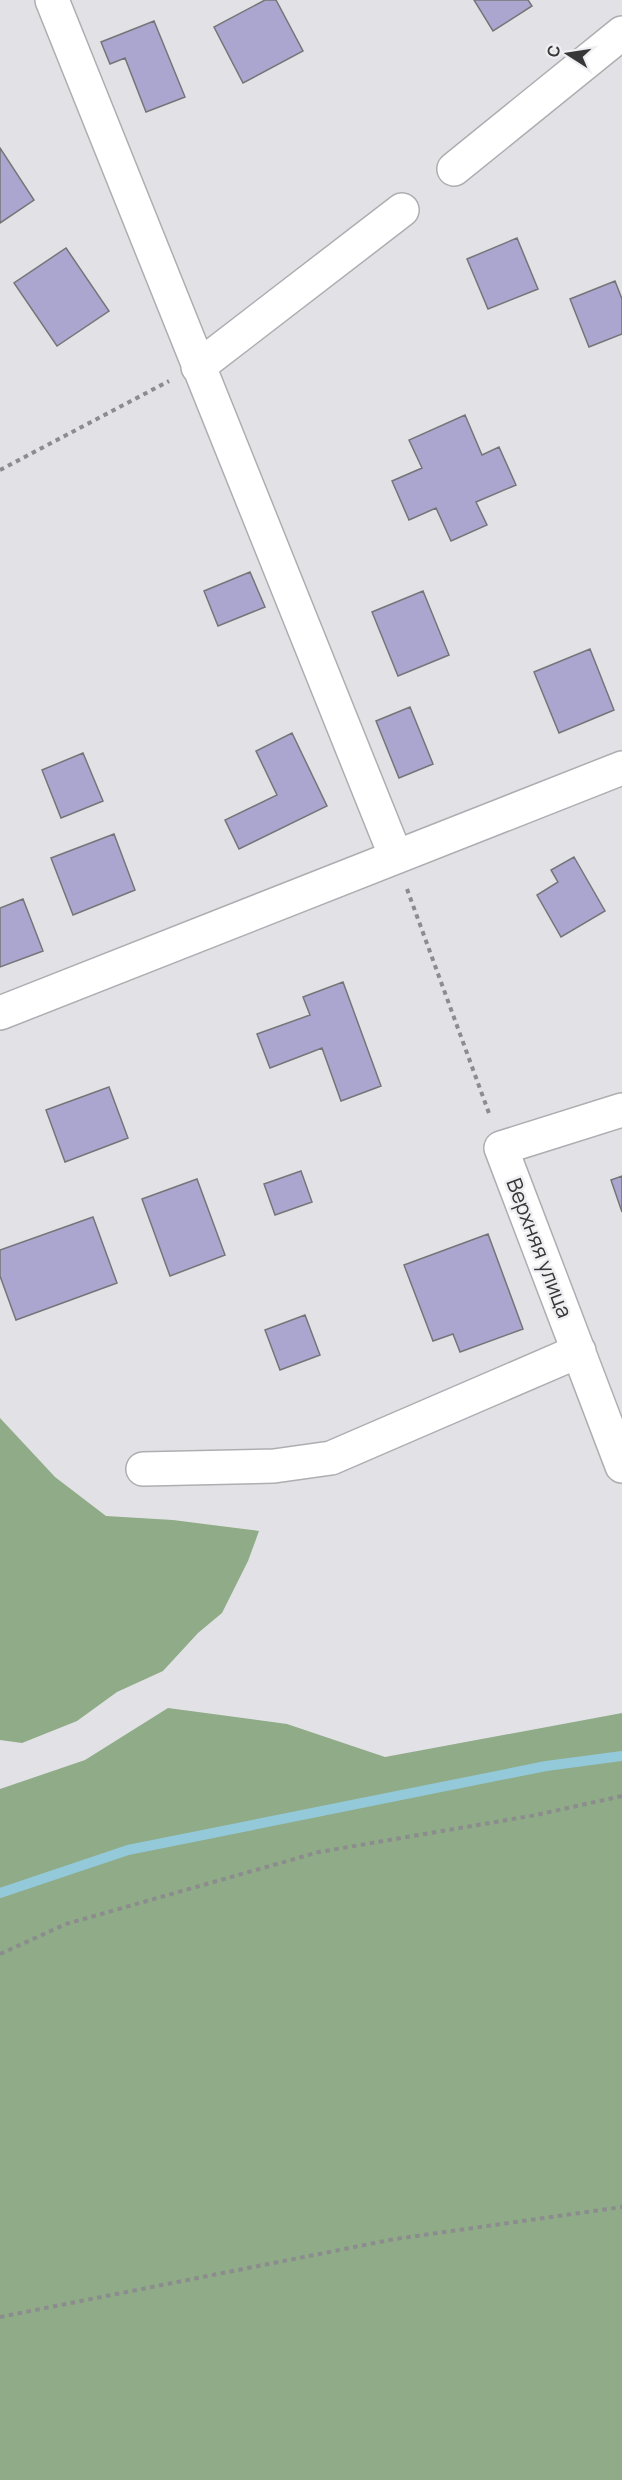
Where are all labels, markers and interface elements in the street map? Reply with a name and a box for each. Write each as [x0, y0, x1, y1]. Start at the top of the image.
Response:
north arrow [538, 24, 598, 84]
text: С [541, 43, 565, 59]
street label: Верхняя улица [500, 1174, 579, 1321]

